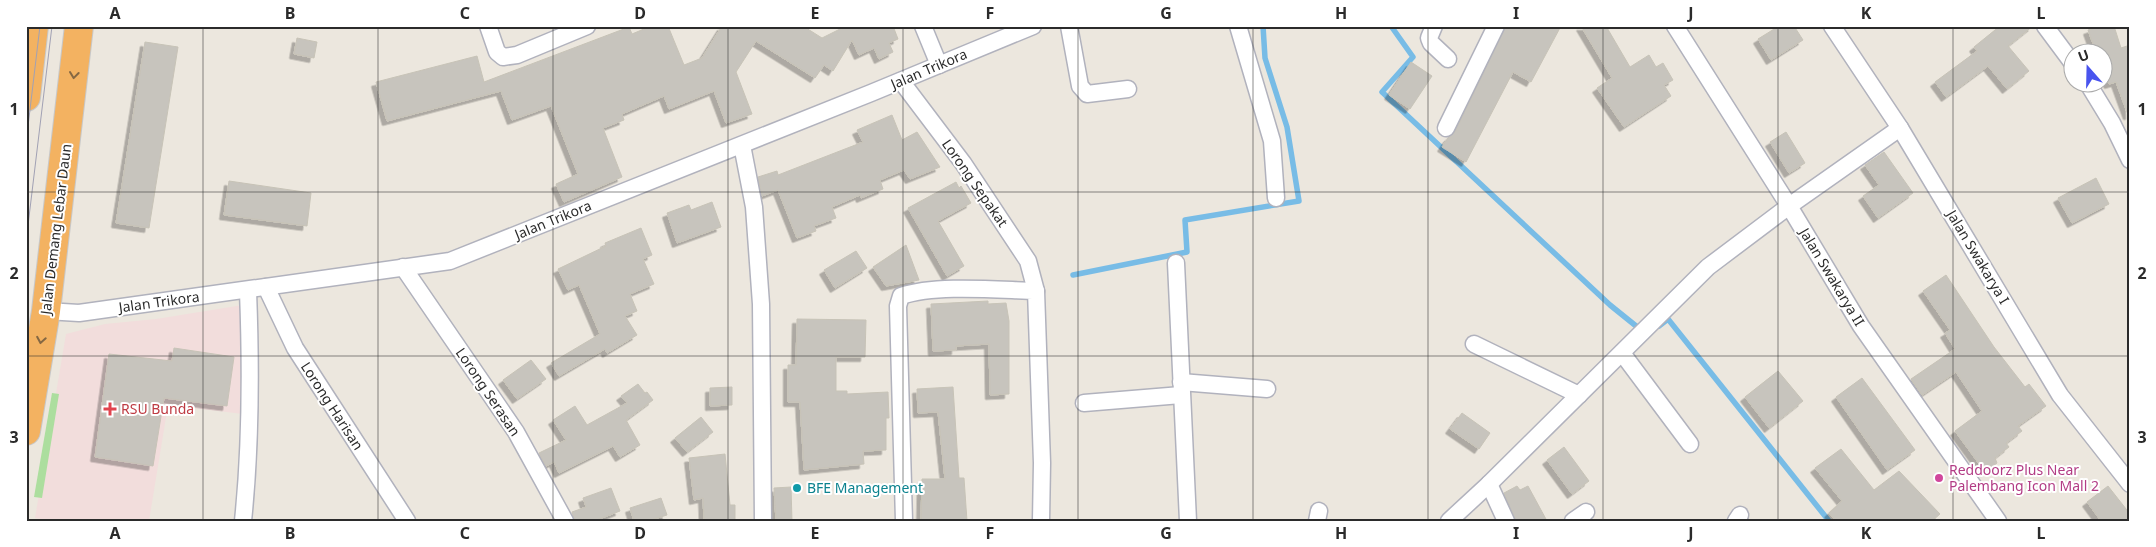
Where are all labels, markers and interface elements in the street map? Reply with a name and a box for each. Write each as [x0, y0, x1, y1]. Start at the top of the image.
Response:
text: A [109, 2, 121, 24]
text: B [285, 2, 295, 24]
text: C [460, 2, 470, 24]
text: D [634, 2, 646, 24]
text: E [811, 2, 820, 24]
text: F [986, 2, 994, 24]
text: G [1160, 2, 1172, 24]
text: H [1335, 2, 1347, 24]
text: I [1513, 2, 1519, 24]
text: J [1686, 2, 1694, 24]
text: K [1861, 2, 1872, 24]
text: L [2037, 2, 2046, 24]
north arrow [2064, 42, 2114, 92]
street label: Jalan Trikora [886, 44, 970, 94]
text: U [2075, 45, 2092, 66]
one-way arrow [69, 71, 80, 79]
text: 1 [9, 98, 19, 120]
text: 1 [2137, 98, 2147, 120]
street label: Lorong Sepakat [938, 135, 1013, 230]
street label: Jalan Demang Lebar Daun [35, 142, 75, 317]
street label: Jalan Trikora [510, 196, 594, 244]
street label: Jalan Swakarya I [1942, 204, 2014, 307]
street label: Jalan Swakarya II [1795, 222, 1869, 330]
text: 2 [9, 262, 19, 284]
text: 2 [2137, 262, 2147, 284]
street label: Jalan Trikora [115, 286, 200, 317]
one-way arrow [37, 336, 47, 345]
street label: Lorong Serasan [452, 344, 525, 440]
street label: Lorong Harisan [297, 358, 368, 453]
place label: RSU Bunda [121, 399, 194, 418]
marker: RSU Bunda [103, 402, 117, 416]
text: 3 [9, 426, 19, 448]
text: 3 [2137, 426, 2147, 448]
place label: Reddoorz Plus Near Palembang Icon Mall 2 [1949, 460, 2099, 495]
marker: Reddoorz Plus Near Palembang Icon Mall 2 [1933, 472, 1945, 484]
place label: BFE Management [807, 478, 923, 497]
marker: BFE Management [791, 482, 803, 494]
text: A [109, 522, 121, 544]
text: B [285, 522, 295, 544]
text: C [460, 522, 470, 544]
text: D [634, 522, 646, 544]
text: E [811, 522, 820, 544]
text: F [986, 522, 994, 544]
text: G [1160, 522, 1172, 544]
text: H [1335, 522, 1347, 544]
text: I [1513, 522, 1519, 544]
text: J [1686, 522, 1694, 544]
text: K [1861, 522, 1872, 544]
text: L [2037, 522, 2046, 544]

